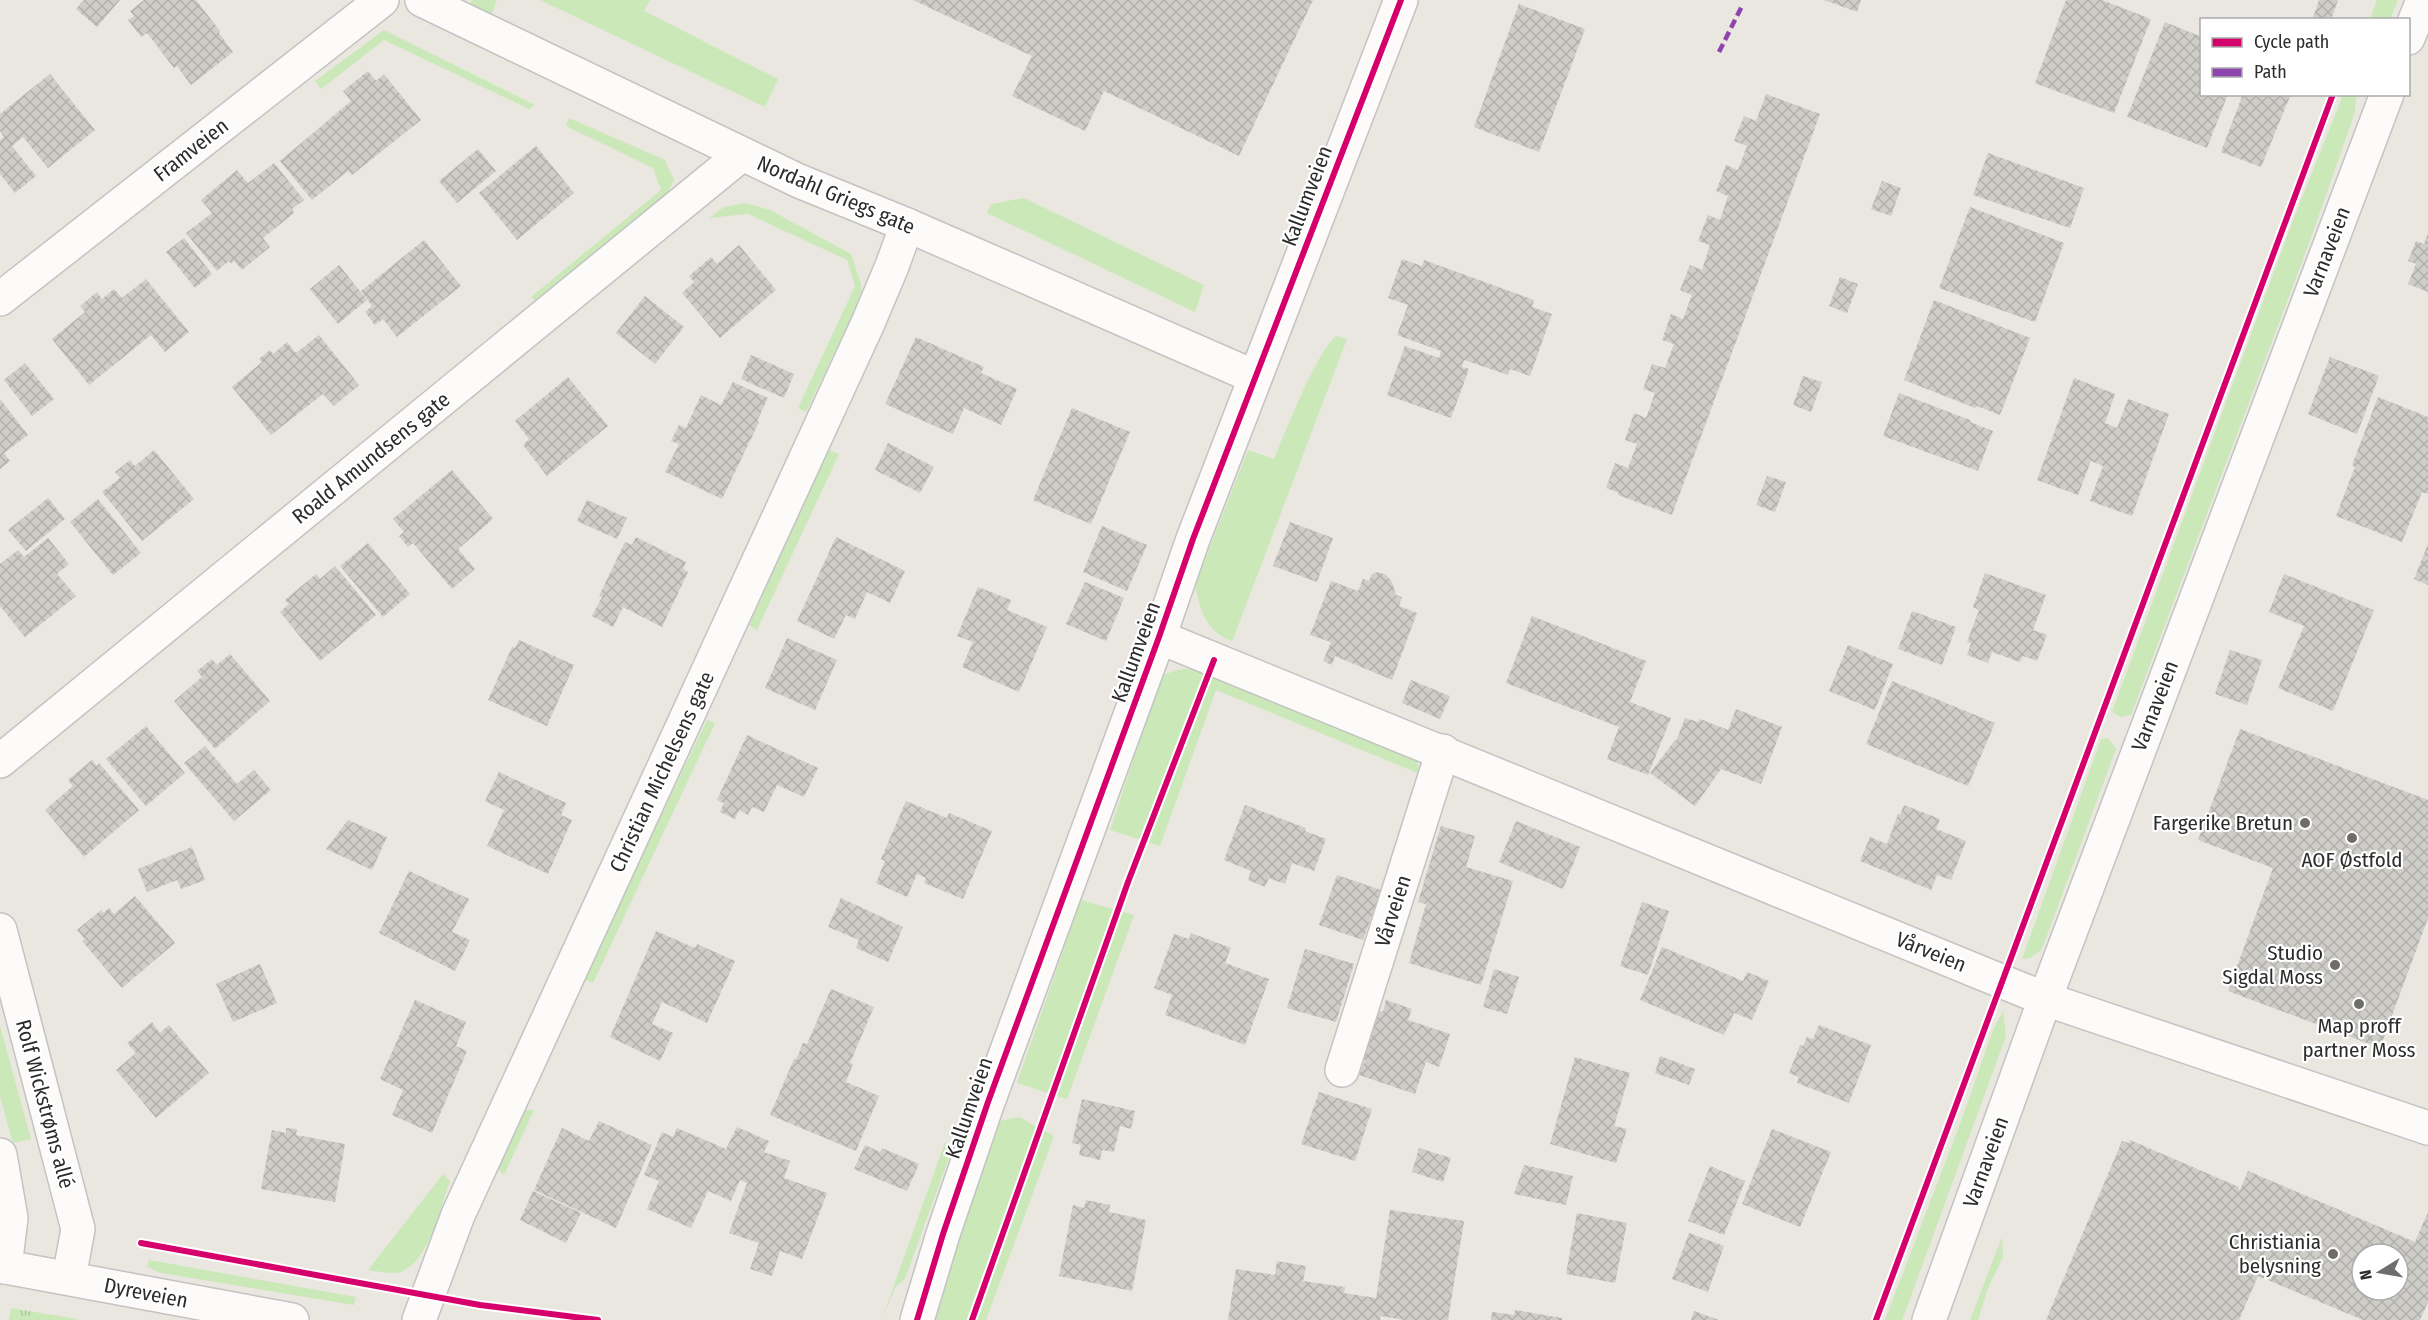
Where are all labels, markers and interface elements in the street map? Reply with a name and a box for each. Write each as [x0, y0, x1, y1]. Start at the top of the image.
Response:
legend [2200, 18, 2410, 96]
text: Cycle path [2254, 31, 2329, 53]
text: Path [2254, 61, 2287, 83]
street label: Framveien [148, 113, 234, 187]
street label: Kallumveien [1276, 142, 1338, 250]
street label: Nordahl Griegs gate [753, 150, 919, 240]
street label: Varnaveien [2298, 203, 2356, 301]
street label: Roald Amundsens gate [287, 386, 455, 530]
street label: Kallumveien [1106, 598, 1166, 706]
street label: Varnaveien [2126, 657, 2184, 755]
street label: Christian Michelsens gate [604, 667, 720, 877]
place label: Fargerike Bretun [2153, 810, 2293, 836]
marker: Fargerike Bretun [2298, 816, 2312, 830]
marker: AOF Østfold [2345, 831, 2359, 845]
place label: AOF Østfold [2301, 847, 2403, 873]
street label: Vårveien [1369, 872, 1417, 950]
street label: Vårveien [1892, 926, 1970, 978]
place label: Studio Sigdal Moss [2222, 940, 2323, 990]
marker: Studio Sigdal Moss [2328, 958, 2342, 972]
marker: Map proff partner Moss [2352, 997, 2366, 1011]
place label: Map proff partner Moss [2303, 1013, 2415, 1063]
street label: Rolf Wickstrøms allé [10, 1017, 80, 1191]
street label: Kallumveien [940, 1054, 998, 1162]
street label: Varnaveien [1958, 1113, 2014, 1211]
place label: Christiania belysning [2229, 1229, 2321, 1279]
north arrow [2350, 1242, 2410, 1302]
marker: Christiania belysning [2326, 1247, 2340, 1261]
text: N [2356, 1268, 2376, 1281]
street label: Dyreveien [102, 1272, 190, 1314]

